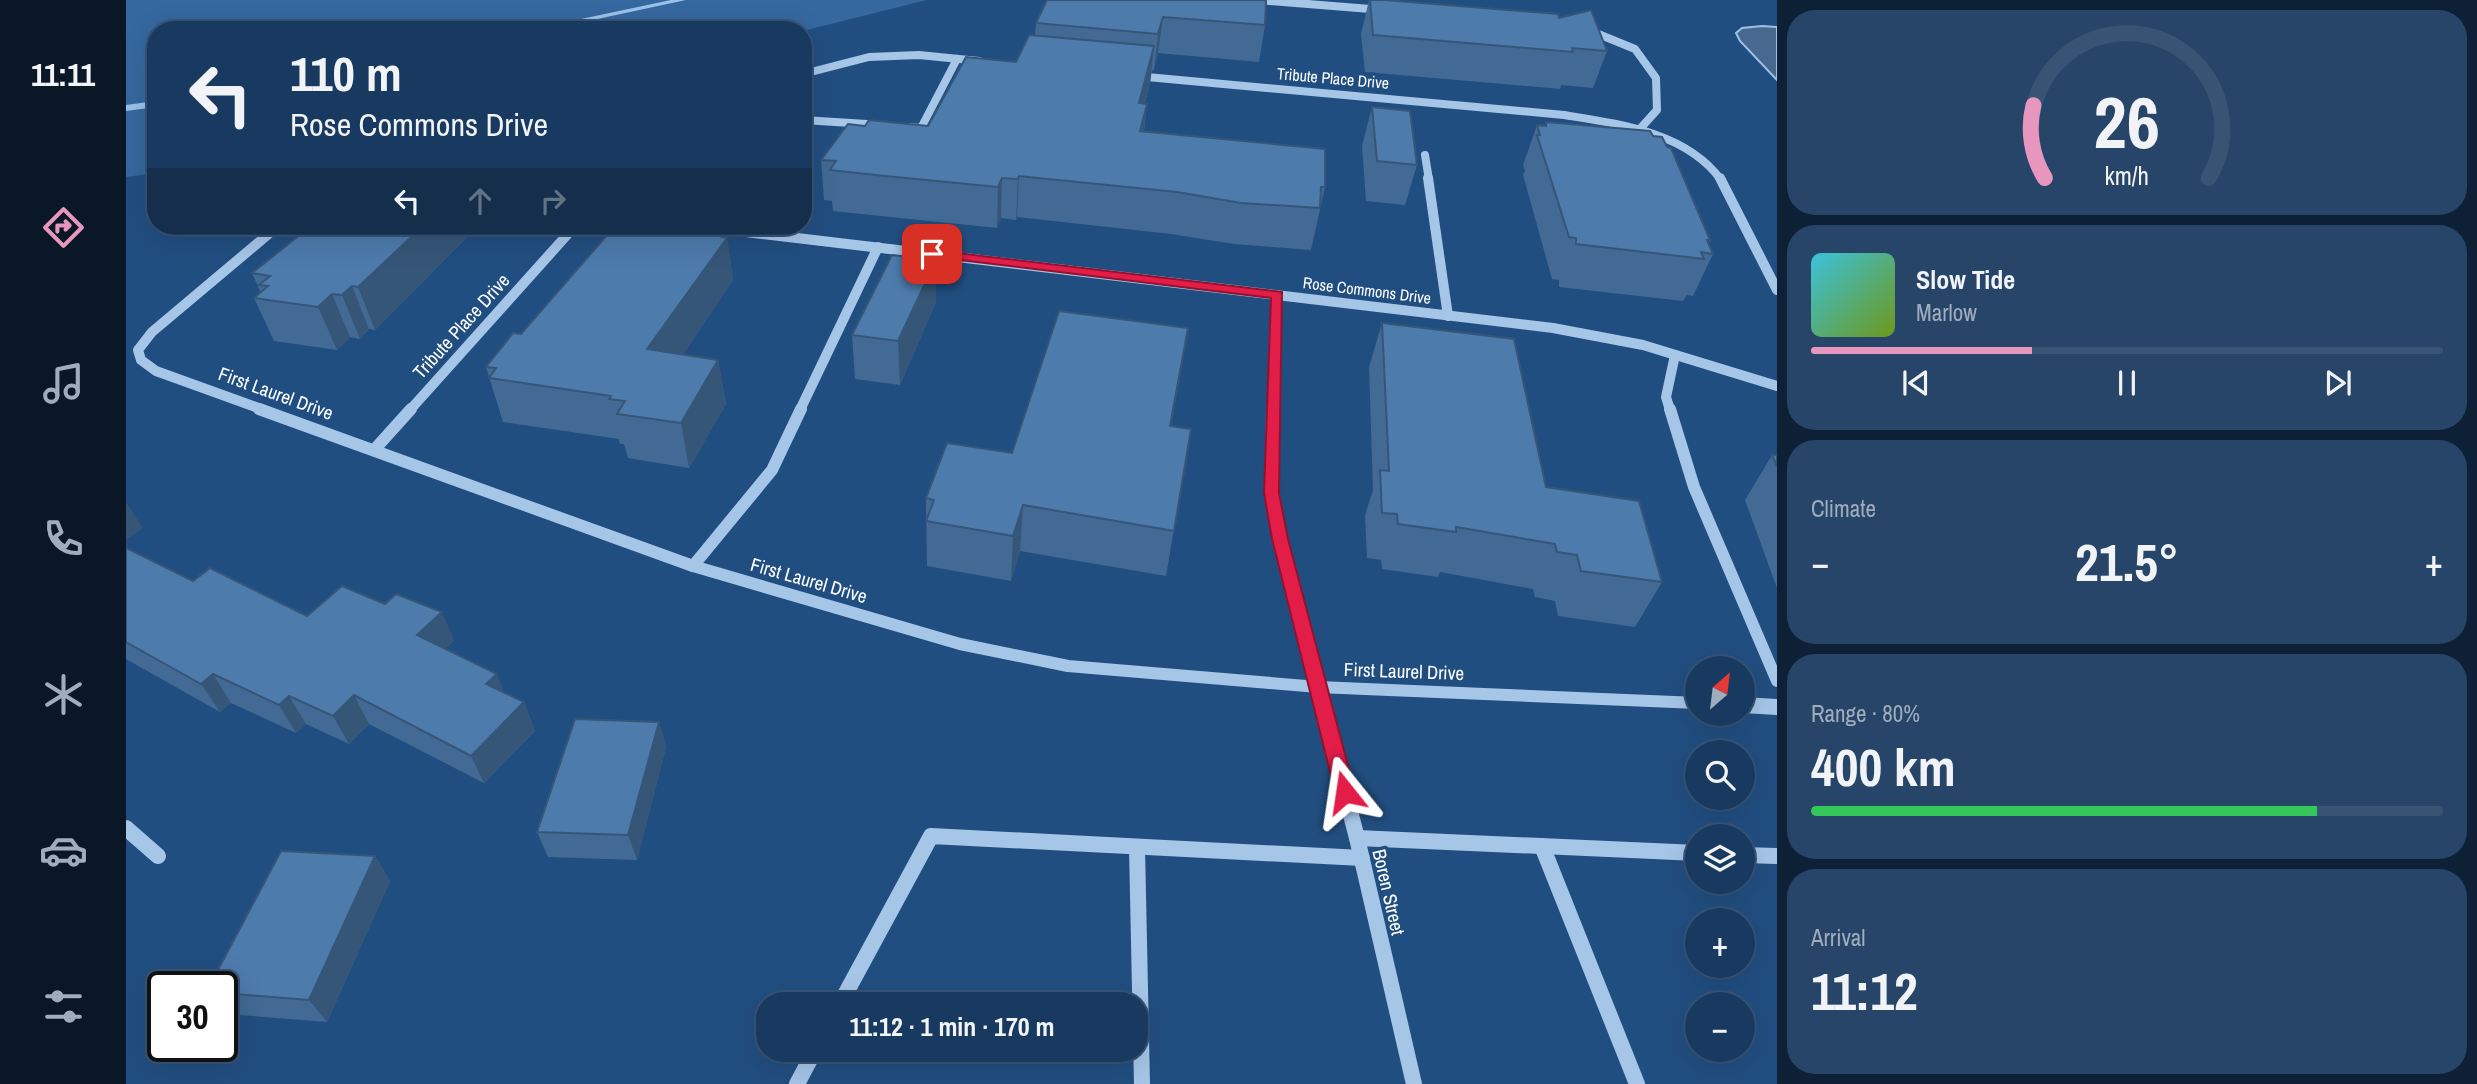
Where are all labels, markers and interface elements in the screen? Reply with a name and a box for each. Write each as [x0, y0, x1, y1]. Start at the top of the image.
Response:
text: 110 m [290, 40, 402, 106]
icon: left [175, 49, 266, 140]
text: 11:11 [31, 53, 95, 96]
street label: Tribute Place Drive [1276, 62, 1390, 94]
text: 26 [2094, 74, 2160, 172]
text: Rose Commons Drive [290, 103, 548, 146]
text: km/h [2105, 159, 2149, 193]
icon: left [388, 182, 426, 220]
icon: ahead [461, 182, 499, 220]
icon: right [534, 182, 572, 220]
icon: directions [39, 203, 88, 252]
pin [902, 224, 962, 284]
icon: arrive [913, 235, 951, 273]
text: Slow Tide [1916, 262, 2015, 297]
street label: Tribute Place Drive [407, 268, 515, 384]
street label: Rose Commons Drive [1302, 271, 1432, 309]
text: Marlow [1916, 297, 1977, 328]
icon: music [39, 359, 88, 408]
street label: First Laurel Drive [215, 360, 337, 426]
icon: previous [1897, 364, 1935, 402]
icon: pause [2108, 364, 2146, 402]
icon: next [2319, 364, 2357, 402]
text: Climate [1811, 493, 1876, 524]
icon: phone [39, 514, 88, 563]
text: 21.5° [2075, 527, 2179, 597]
text: − [1811, 537, 1829, 588]
text: + [2425, 537, 2443, 588]
street label: First Laurel Drive [748, 551, 870, 609]
street label: First Laurel Drive [1343, 656, 1465, 686]
north arrow [1685, 656, 1755, 726]
map controls [1685, 656, 1755, 1062]
icon: climate [39, 670, 88, 719]
text: Range · 80% [1811, 698, 1920, 729]
text: 400 km [1811, 732, 1956, 802]
button: search [1685, 740, 1755, 810]
position arrow [1308, 755, 1382, 829]
button: layers [1685, 824, 1755, 894]
icon: car [39, 826, 88, 875]
street label: Boren Street [1366, 846, 1412, 938]
button: + [1685, 908, 1755, 978]
text: Arrival [1811, 922, 1866, 953]
text: 11:12 [1811, 956, 1918, 1026]
speed limit sign: 30 [147, 971, 238, 1062]
icon: filters [39, 982, 88, 1031]
button: − [1685, 992, 1755, 1062]
text: 11:12 · 1 min · 170 m [849, 1009, 1055, 1044]

